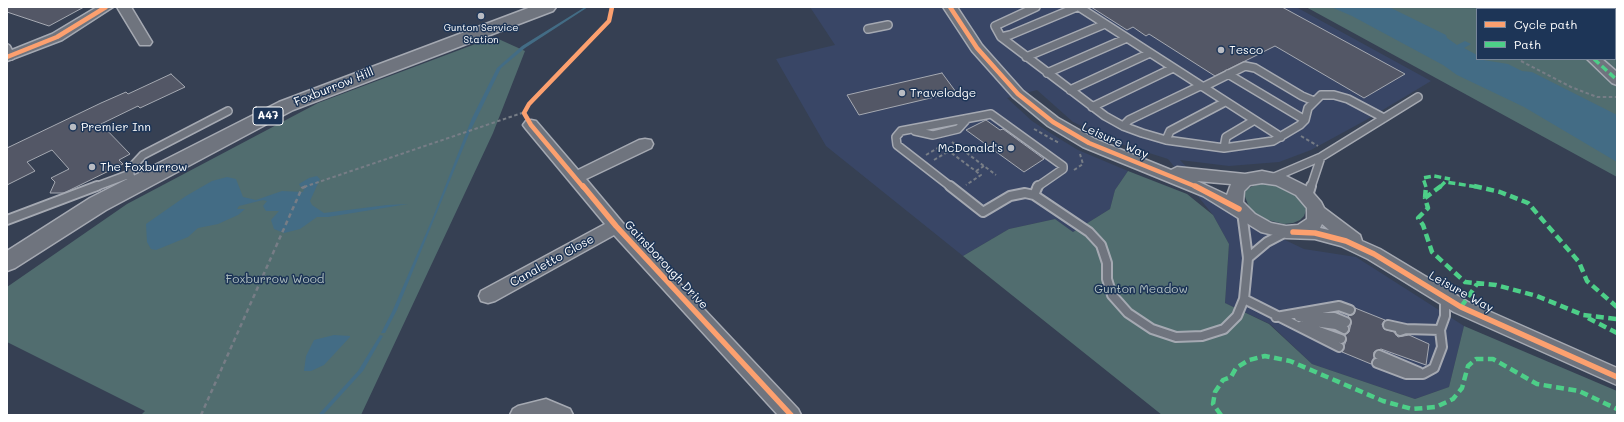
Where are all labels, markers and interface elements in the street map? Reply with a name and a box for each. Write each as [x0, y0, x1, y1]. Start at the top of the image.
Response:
legend [1476, 8, 1616, 60]
marker: Gunton Service Station [476, 11, 486, 21]
text: Cycle path [1514, 16, 1577, 32]
place label: Gunton Service Station [444, 22, 518, 46]
text: Path [1514, 36, 1541, 52]
place label: Tesco [1229, 43, 1263, 57]
marker: Tesco [1216, 45, 1226, 55]
street label: Foxburrow Hill [292, 64, 376, 110]
place label: Travelodge [910, 86, 976, 100]
marker: Travelodge [897, 88, 907, 98]
road number: A47 [253, 107, 283, 125]
place label: Premier Inn [81, 120, 151, 134]
street label: Leisure Way [1079, 120, 1151, 162]
marker: Premier Inn [68, 122, 78, 132]
place label: McDonald's [938, 141, 1003, 155]
marker: McDonald's [1006, 143, 1016, 153]
place label: The Foxburrow [100, 160, 187, 174]
marker: The Foxburrow [87, 162, 97, 172]
street label: Gainsborough Drive [621, 218, 711, 312]
street label: Canaletto Close [507, 232, 597, 290]
street label: Leisure Way [1426, 268, 1496, 316]
park label: Foxburrow Wood [226, 272, 324, 286]
park label: Gunton Meadow [1094, 282, 1188, 296]

